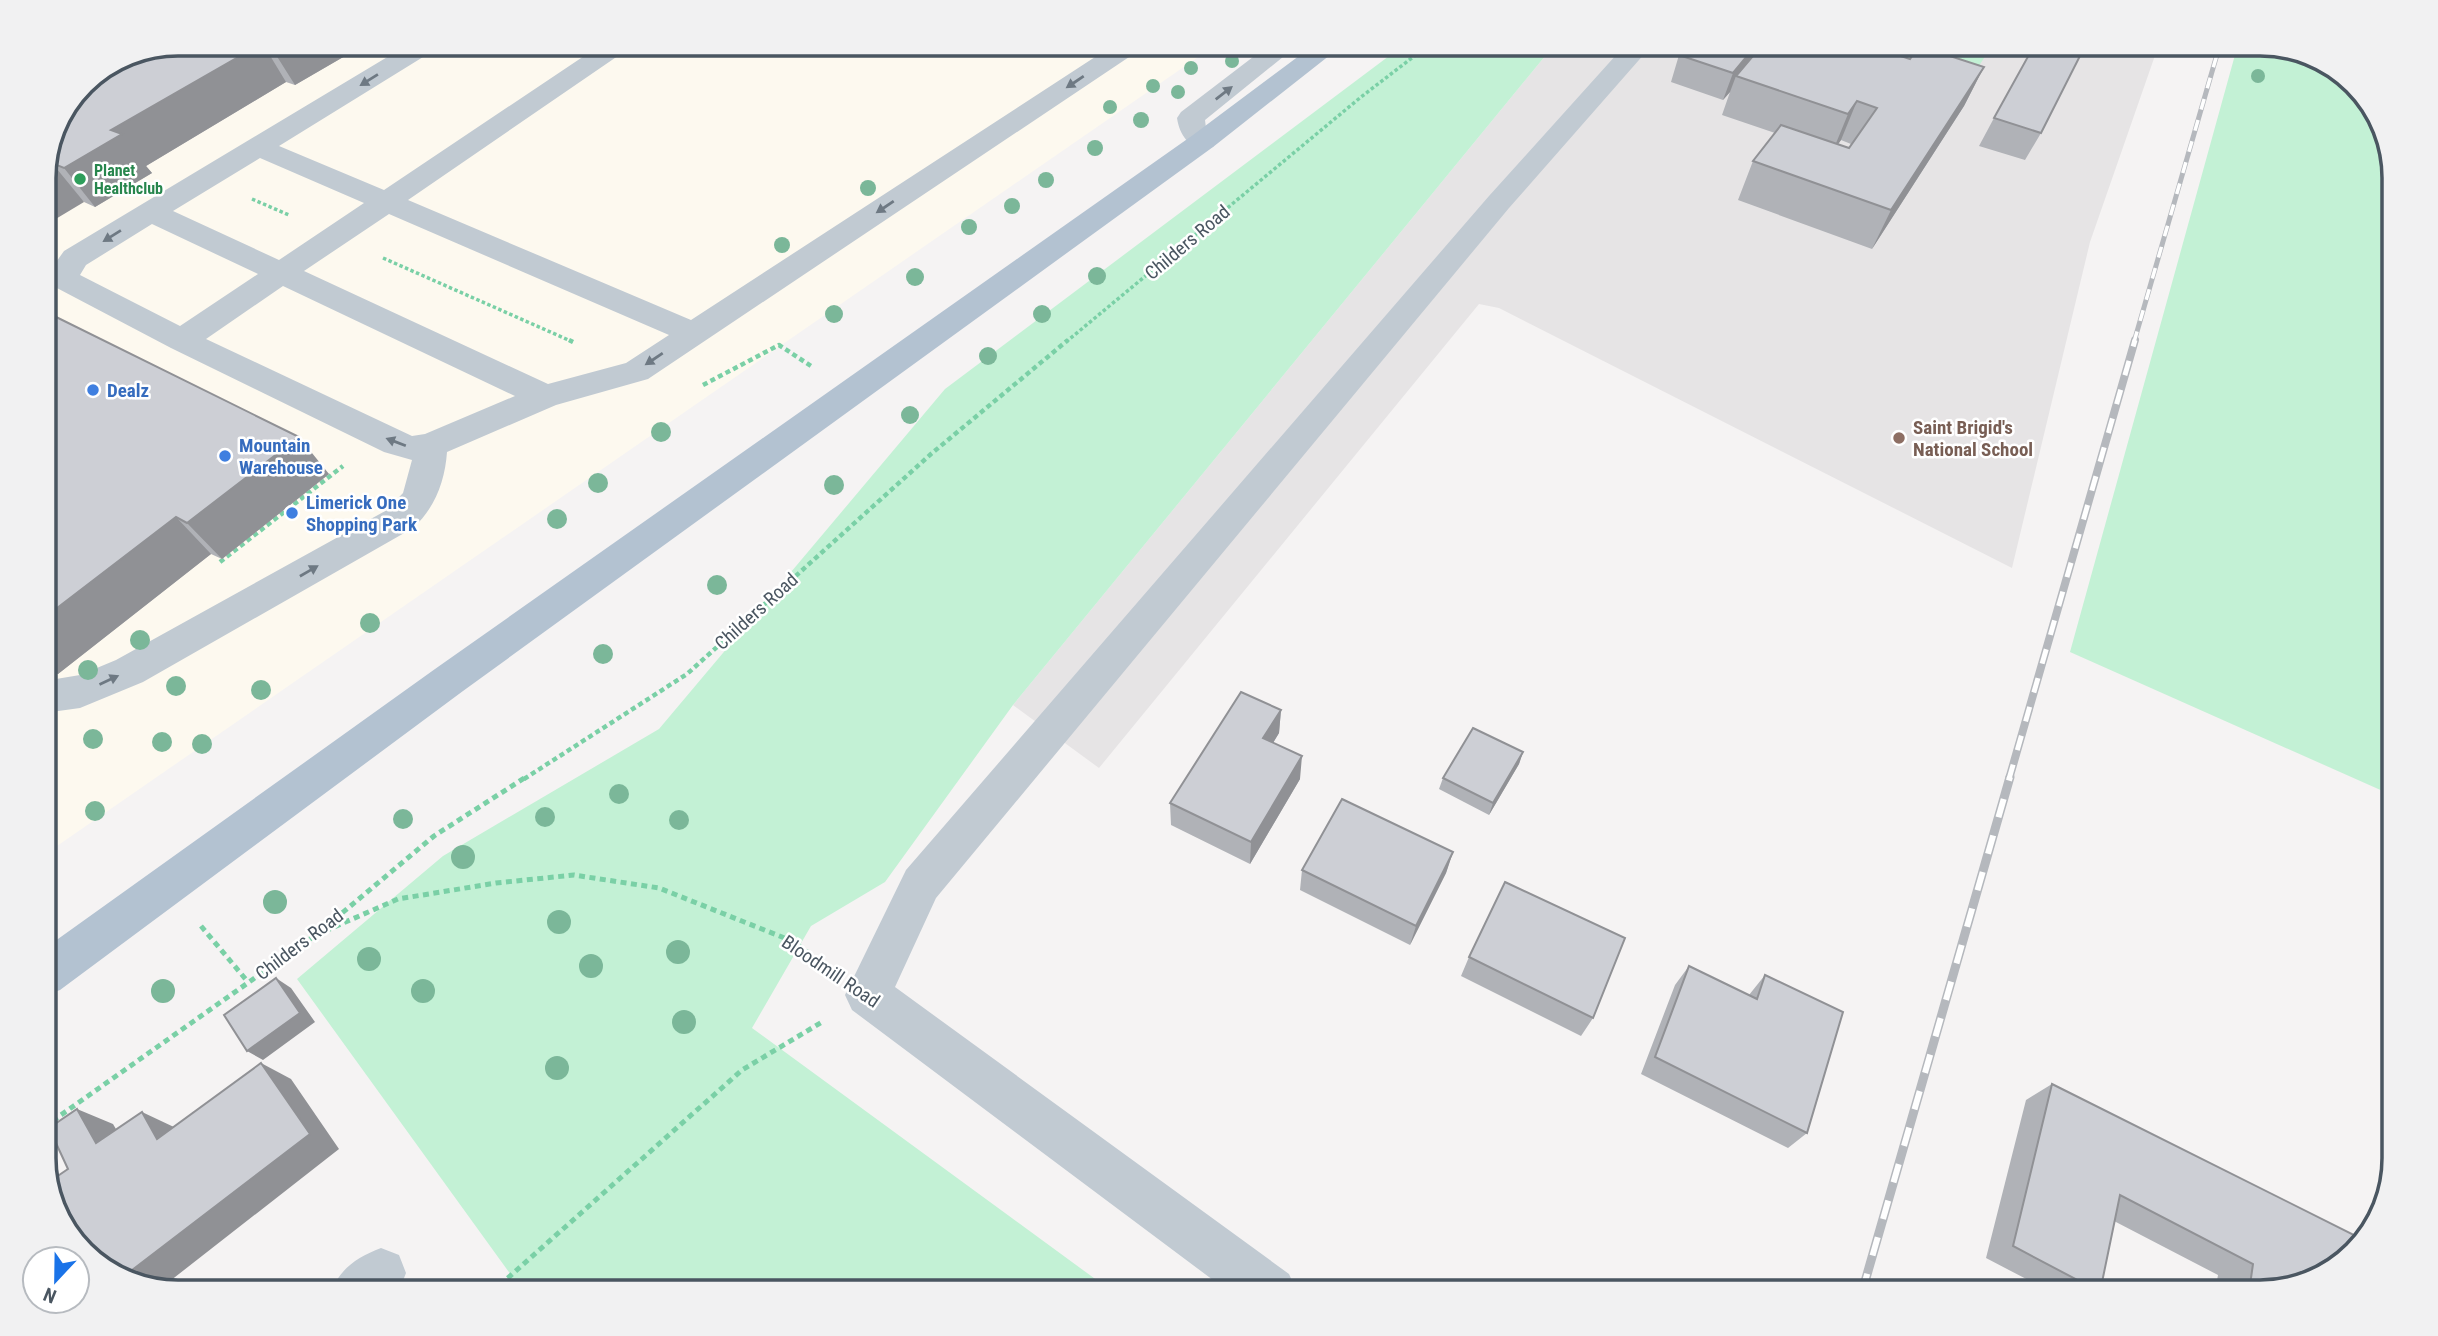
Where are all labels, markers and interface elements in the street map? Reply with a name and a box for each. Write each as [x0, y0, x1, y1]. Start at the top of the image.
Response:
one-way arrow [360, 73, 379, 86]
one-way arrow [1066, 75, 1084, 89]
one-way arrow [1214, 85, 1232, 100]
place label: Planet Healthclub [94, 161, 163, 198]
marker: Planet Healthclub [72, 171, 88, 187]
one-way arrow [876, 200, 894, 214]
street label: Childers Road [1140, 200, 1235, 285]
one-way arrow [102, 229, 121, 242]
one-way arrow [645, 352, 663, 366]
place label: Dealz [107, 379, 149, 402]
marker: Dealz [85, 382, 101, 398]
place label: Saint Brigid's National School [1913, 416, 2033, 461]
marker: Saint Brigid's National School [1891, 430, 1907, 446]
place label: Mountain Warehouse [239, 434, 323, 479]
one-way arrow [385, 437, 406, 448]
marker: Mountain Warehouse [217, 448, 233, 464]
place label: Limerick One Shopping Park [306, 491, 418, 536]
marker: Limerick One Shopping Park [284, 505, 300, 521]
one-way arrow [299, 565, 319, 577]
street label: Childers Road [710, 568, 803, 655]
one-way arrow [99, 674, 119, 686]
street label: Childers Road [251, 904, 348, 985]
street label: Bloodmill Road [777, 930, 884, 1013]
north arrow [21, 1245, 91, 1315]
text: N [40, 1282, 60, 1308]

